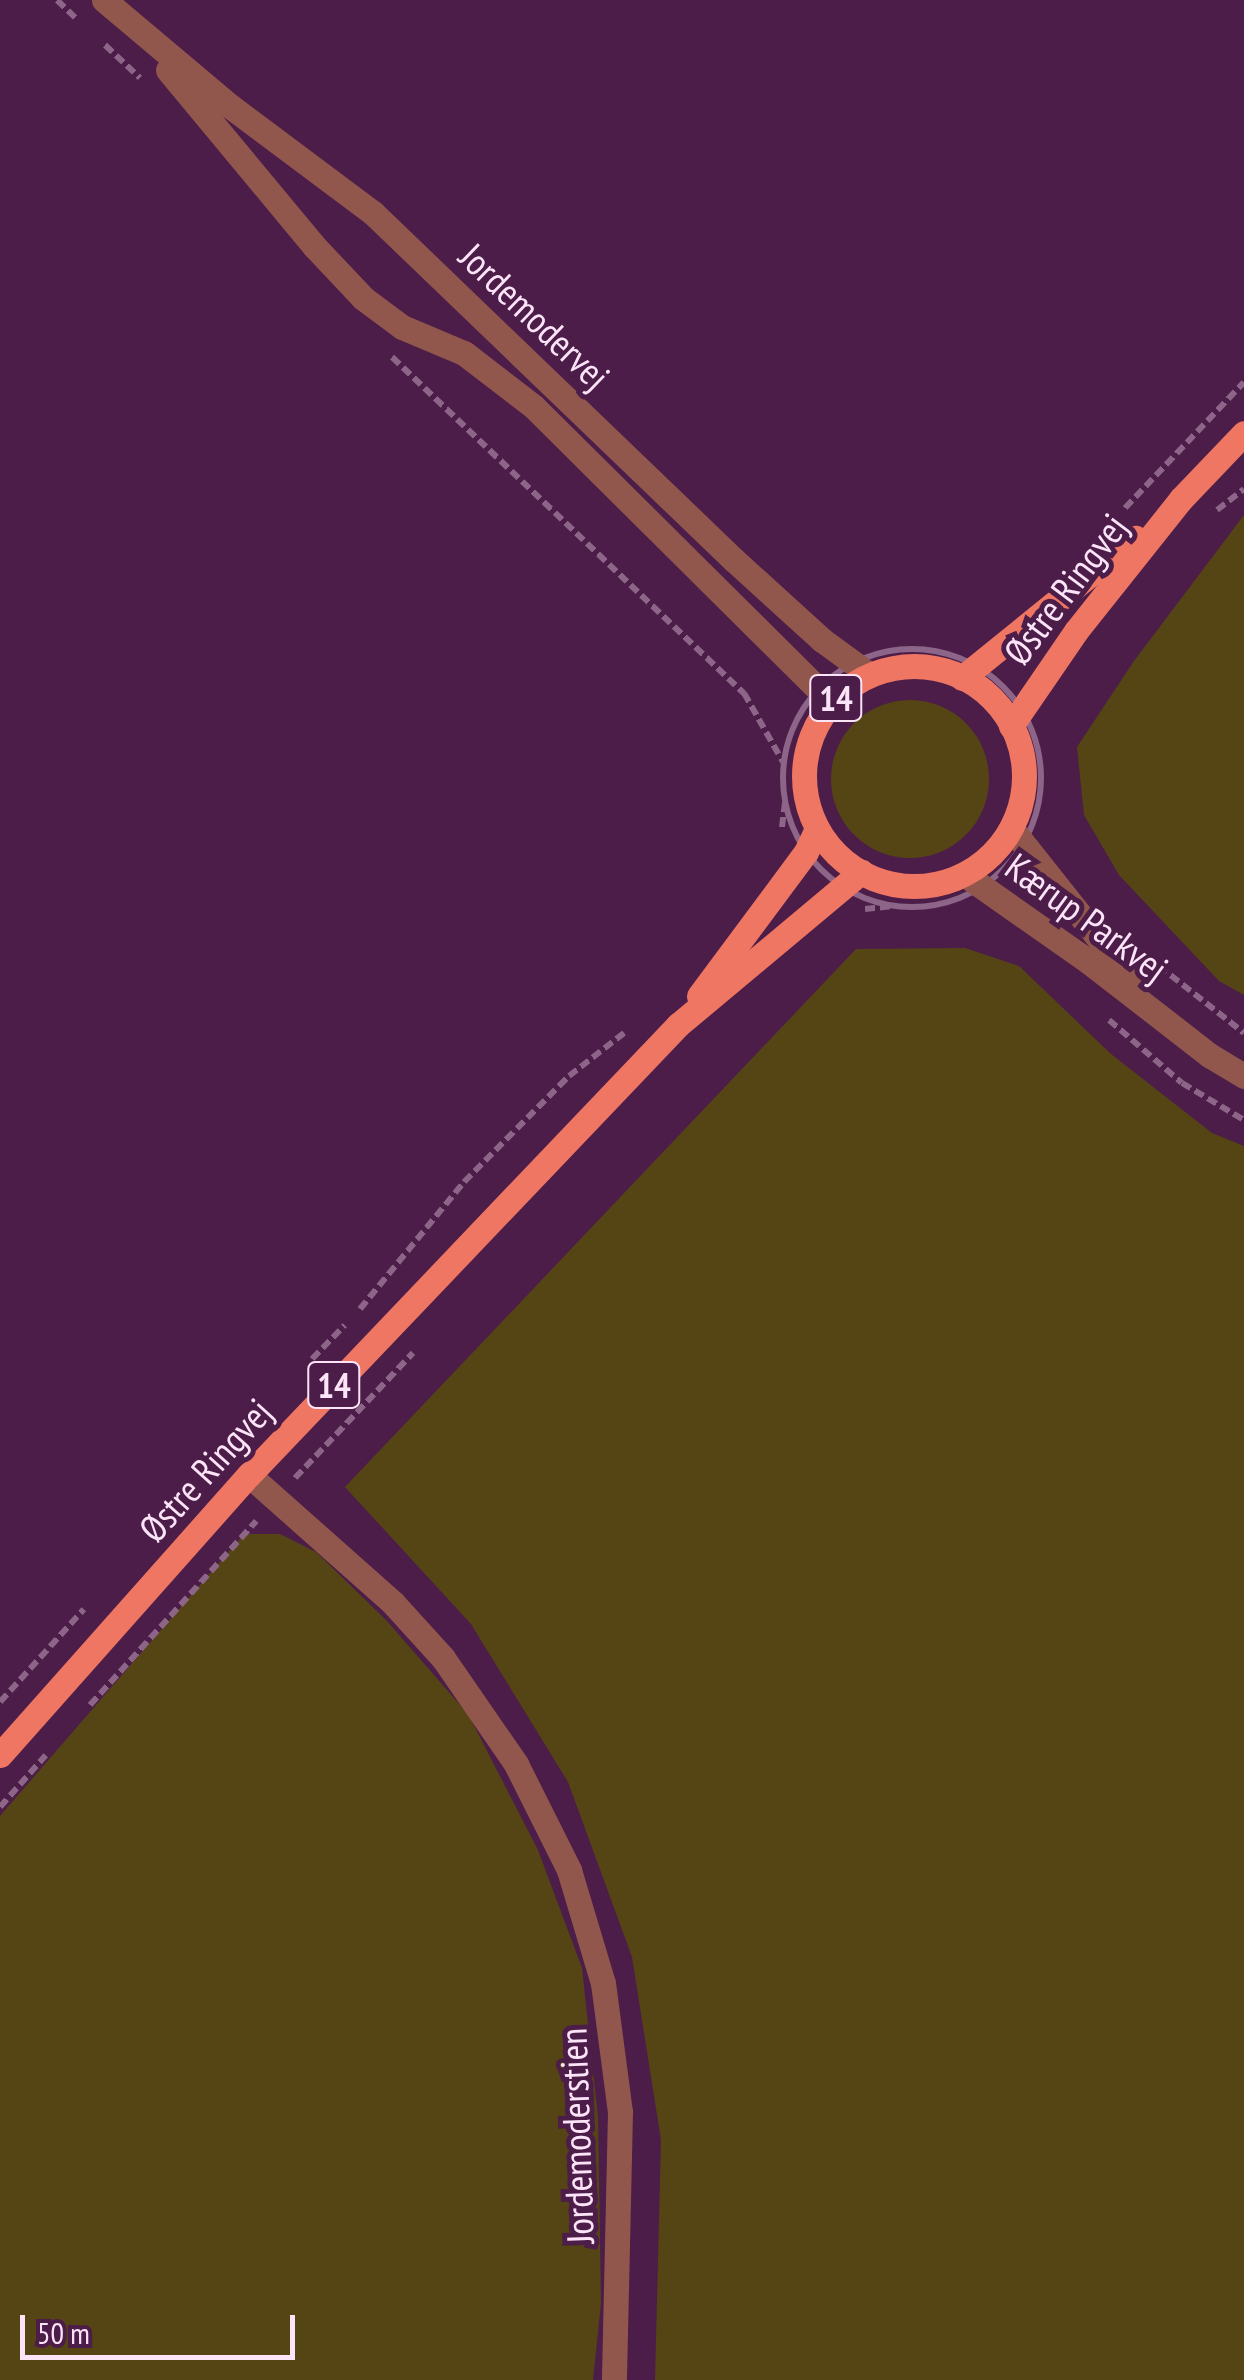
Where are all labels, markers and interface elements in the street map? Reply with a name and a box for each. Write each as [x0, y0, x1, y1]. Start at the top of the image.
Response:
street label: Jordemodervej [451, 233, 619, 399]
street label: Østre Ringvej [994, 505, 1136, 673]
road number: 14 [808, 668, 864, 728]
street label: Kærup Parkvej [997, 843, 1177, 991]
road number: 14 [306, 1355, 362, 1415]
street label: Østre Ringvej [129, 1389, 281, 1551]
street label: Jordemoderstien [549, 2027, 603, 2245]
scale bar [25, 2295, 300, 2357]
text: 50 m [37, 2313, 90, 2352]

